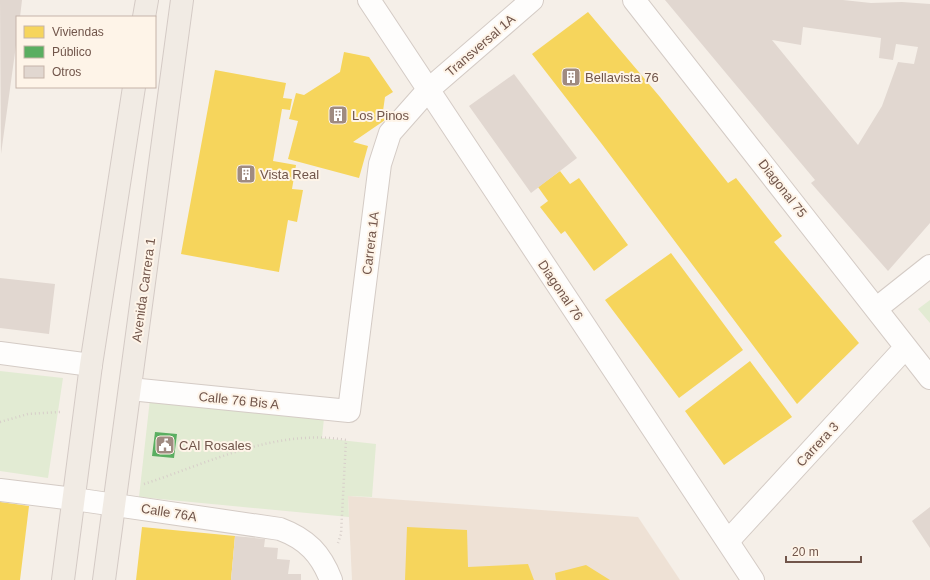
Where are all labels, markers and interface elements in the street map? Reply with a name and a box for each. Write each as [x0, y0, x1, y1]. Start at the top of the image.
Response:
street label: Transversal 1A [443, 11, 518, 80]
legend [16, 16, 156, 88]
text: Viviendas [52, 25, 104, 39]
text: Público [52, 45, 92, 59]
text: Otros [52, 65, 81, 79]
building icon: Bellavista 76 [560, 66, 582, 88]
place label: Bellavista 76 [585, 70, 659, 85]
building icon: Los Pinos [327, 104, 349, 126]
place label: Los Pinos [352, 108, 410, 123]
street label: Diagonal 75 [755, 156, 810, 220]
building icon: Vista Real [235, 163, 257, 185]
place label: Vista Real [260, 167, 319, 182]
street label: Carrera 1A [359, 210, 382, 276]
street label: Avenida Carrera 1 [129, 237, 158, 343]
street label: Diagonal 76 [535, 257, 586, 323]
street label: Calle 76 Bis A [198, 389, 280, 412]
street label: Carrera 3 [793, 419, 842, 470]
public building icon: CAI Rosales [154, 434, 176, 456]
place label: CAI Rosales [179, 438, 252, 453]
street label: Calle 76A [140, 501, 198, 524]
scale bar [786, 538, 861, 564]
text: 20 m [792, 545, 819, 559]

